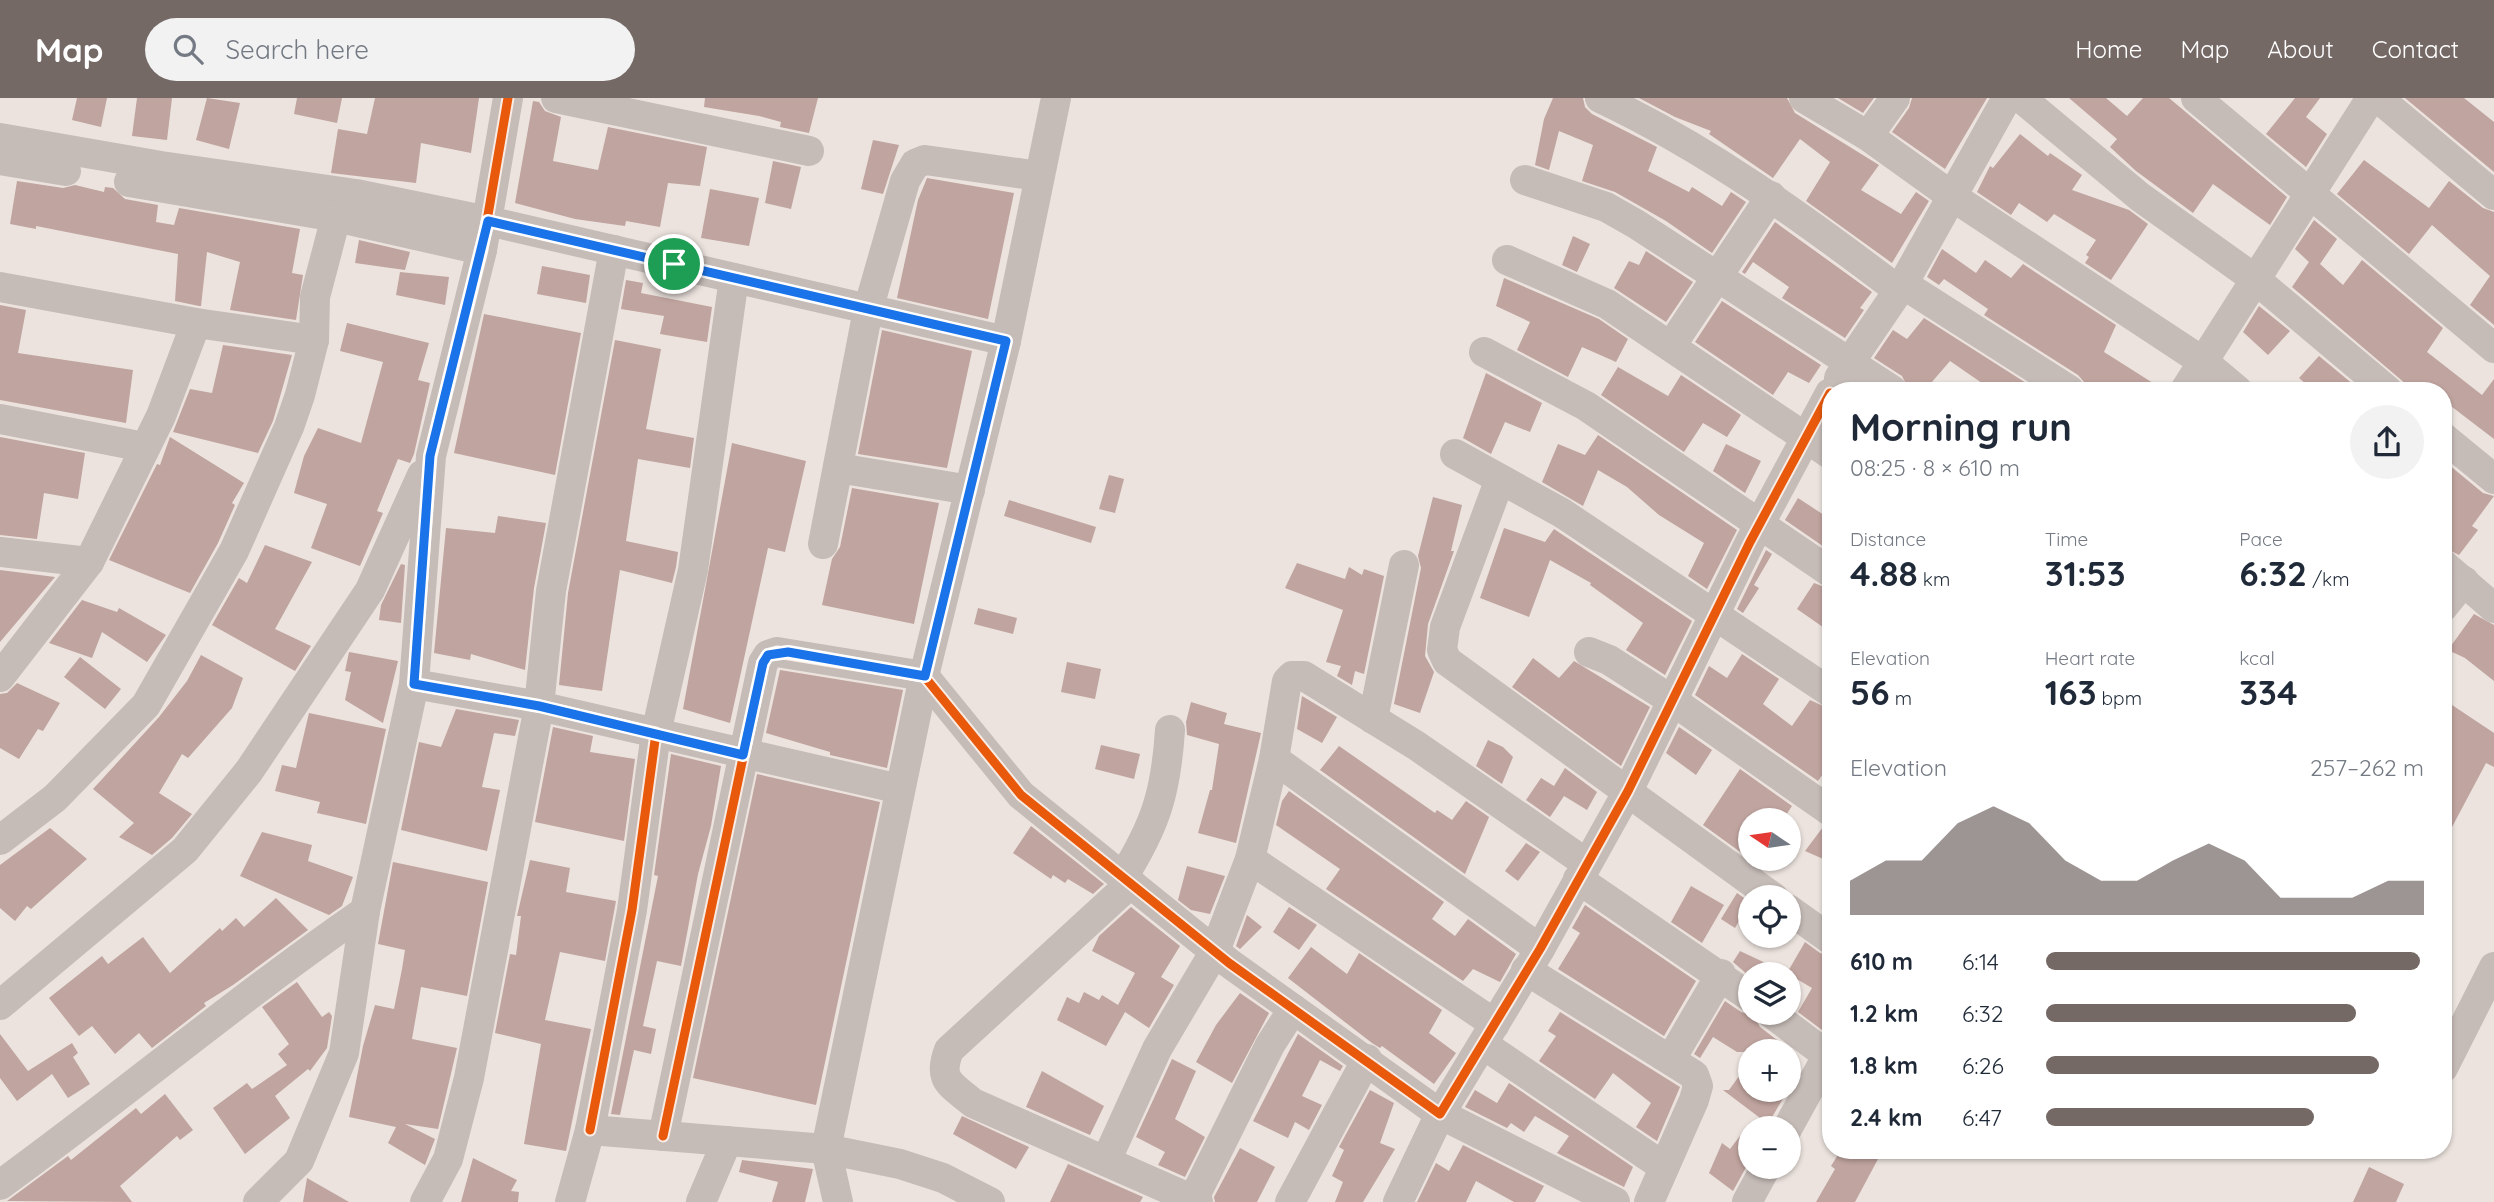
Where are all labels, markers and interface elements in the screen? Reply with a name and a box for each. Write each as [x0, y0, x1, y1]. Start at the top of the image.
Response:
search box [145, 18, 635, 81]
text: Map [35, 29, 103, 70]
icon: search [169, 30, 207, 68]
text: Search here [225, 33, 369, 66]
text: Home [2075, 34, 2142, 64]
text: Map [2180, 34, 2229, 64]
text: About [2267, 34, 2334, 64]
text: Contact [2372, 34, 2459, 64]
pin [644, 234, 704, 294]
icon: arrive [655, 245, 693, 283]
text: Morning run [1850, 403, 2072, 451]
button: share [2350, 405, 2424, 479]
text: 08:25 · 8 × 610 m [1850, 453, 2020, 482]
text: Distance [1850, 527, 1926, 551]
text: Time [2045, 527, 2088, 551]
text: Pace [2239, 527, 2283, 551]
text: 4.88 [1850, 551, 1918, 595]
text: 31:53 [2045, 551, 2126, 595]
text: 6:32 [2239, 551, 2307, 595]
text: km [1918, 567, 1950, 591]
text: /km [2307, 567, 2350, 591]
text: Elevation [1850, 646, 1930, 670]
text: Heart rate [2045, 646, 2135, 670]
text: kcal [2239, 646, 2275, 670]
text: 56 [1850, 670, 1890, 714]
text: 163 [2045, 670, 2096, 714]
text: 334 [2239, 670, 2298, 714]
text: m [1890, 686, 1912, 710]
text: bpm [2096, 686, 2142, 710]
text: Elevation [1850, 753, 1947, 782]
text: 257–262 m [2310, 753, 2424, 782]
north arrow [1738, 808, 1801, 872]
map controls [1738, 808, 1801, 1179]
button: locate [1738, 885, 1801, 948]
text: 610 m [1850, 947, 1913, 976]
text: 6:14 [1962, 947, 1999, 976]
button: layers [1738, 962, 1801, 1025]
text: 1.2 km [1850, 999, 1919, 1028]
text: 6:32 [1962, 999, 2003, 1028]
button: + [1738, 1039, 1801, 1102]
text: 1.8 km [1850, 1051, 1918, 1080]
text: 6:26 [1962, 1051, 2004, 1080]
text: 2.4 km [1850, 1103, 1922, 1132]
text: 6:47 [1962, 1103, 2002, 1132]
button: − [1738, 1116, 1801, 1179]

